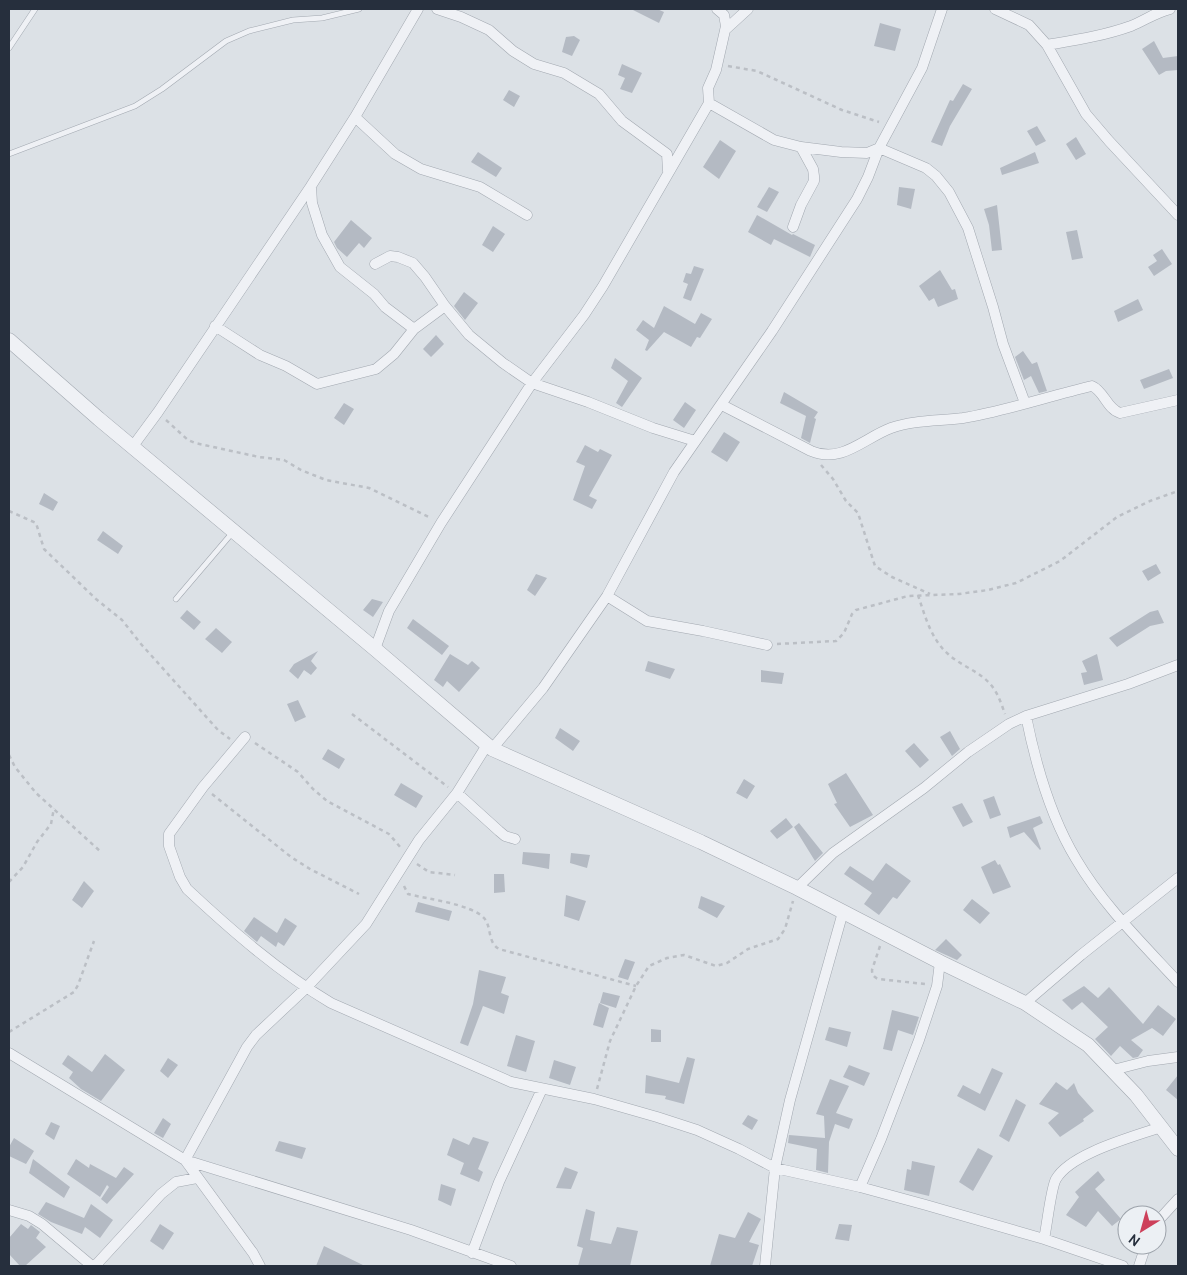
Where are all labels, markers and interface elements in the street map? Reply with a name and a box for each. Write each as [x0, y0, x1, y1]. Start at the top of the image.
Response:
north arrow [1117, 1205, 1167, 1255]
text: N [1125, 1230, 1144, 1251]

